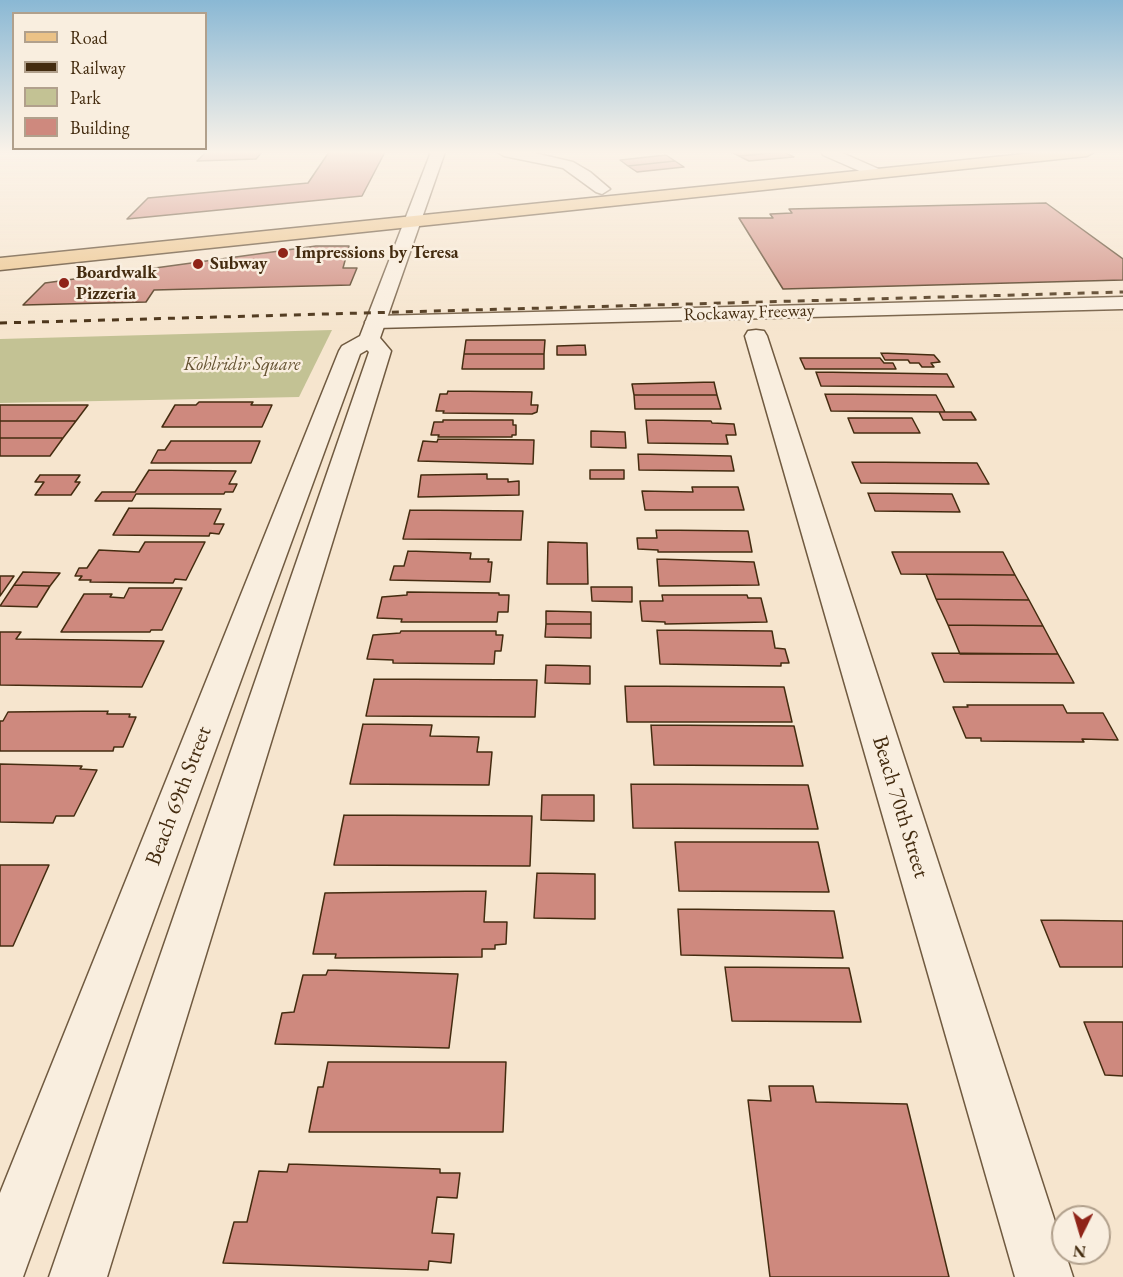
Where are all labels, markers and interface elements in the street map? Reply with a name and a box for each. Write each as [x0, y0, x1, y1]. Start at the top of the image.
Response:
legend [12, 12, 207, 150]
text: Road [70, 26, 108, 49]
text: Railway [70, 56, 126, 79]
text: Park [70, 86, 101, 109]
text: Building [70, 116, 130, 139]
place label: Impressions by Teresa [295, 242, 459, 264]
marker: Impressions by Teresa [276, 246, 290, 260]
place label: Subway [210, 253, 267, 275]
marker: Subway [191, 257, 205, 271]
place label: Boardwalk Pizzeria [76, 262, 157, 304]
marker: Boardwalk Pizzeria [57, 276, 71, 290]
street label: Rockaway Freeway [683, 300, 815, 326]
park label: Kohlridir Square [184, 354, 300, 376]
street label: Beach 69th Street [140, 723, 218, 869]
street label: Beach 70th Street [866, 733, 934, 881]
north arrow [1051, 1205, 1111, 1265]
text: N [1072, 1240, 1087, 1262]

